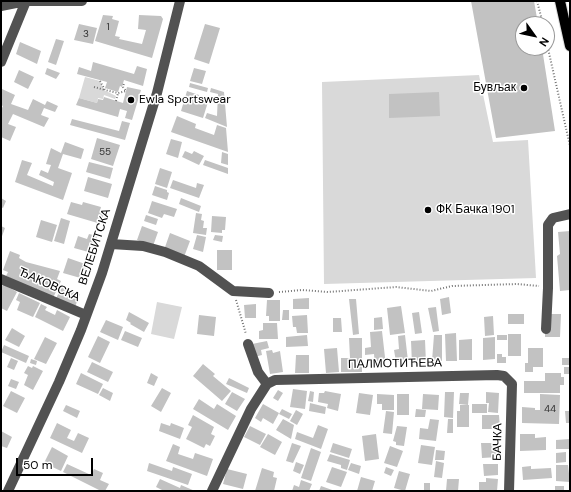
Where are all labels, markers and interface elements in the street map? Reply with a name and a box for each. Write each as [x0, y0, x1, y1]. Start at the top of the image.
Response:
north arrow [515, 16, 555, 56]
house number: 1 [106, 21, 110, 33]
house number: 3 [83, 28, 89, 40]
text: N [536, 35, 552, 49]
place label: Бувљак [473, 81, 516, 95]
marker: Бувљак [519, 83, 529, 93]
place label: Ewla Sportswear [139, 93, 231, 107]
marker: Ewla Sportswear [126, 95, 136, 105]
house number: 55 [99, 146, 111, 158]
place label: ФК Бачка 1901 [436, 203, 514, 217]
marker: ФК Бачка 1901 [423, 205, 433, 215]
street label: ВЕЛЕБИТСКА [76, 207, 114, 287]
street label: ЂАКОВСКА [16, 265, 82, 305]
street label: ПАЛМОТИЋЕВА [348, 356, 442, 372]
house number: 44 [544, 403, 556, 415]
street label: БАЧКА [490, 423, 506, 461]
scale bar [18, 450, 95, 476]
text: 50 m [23, 457, 52, 473]

